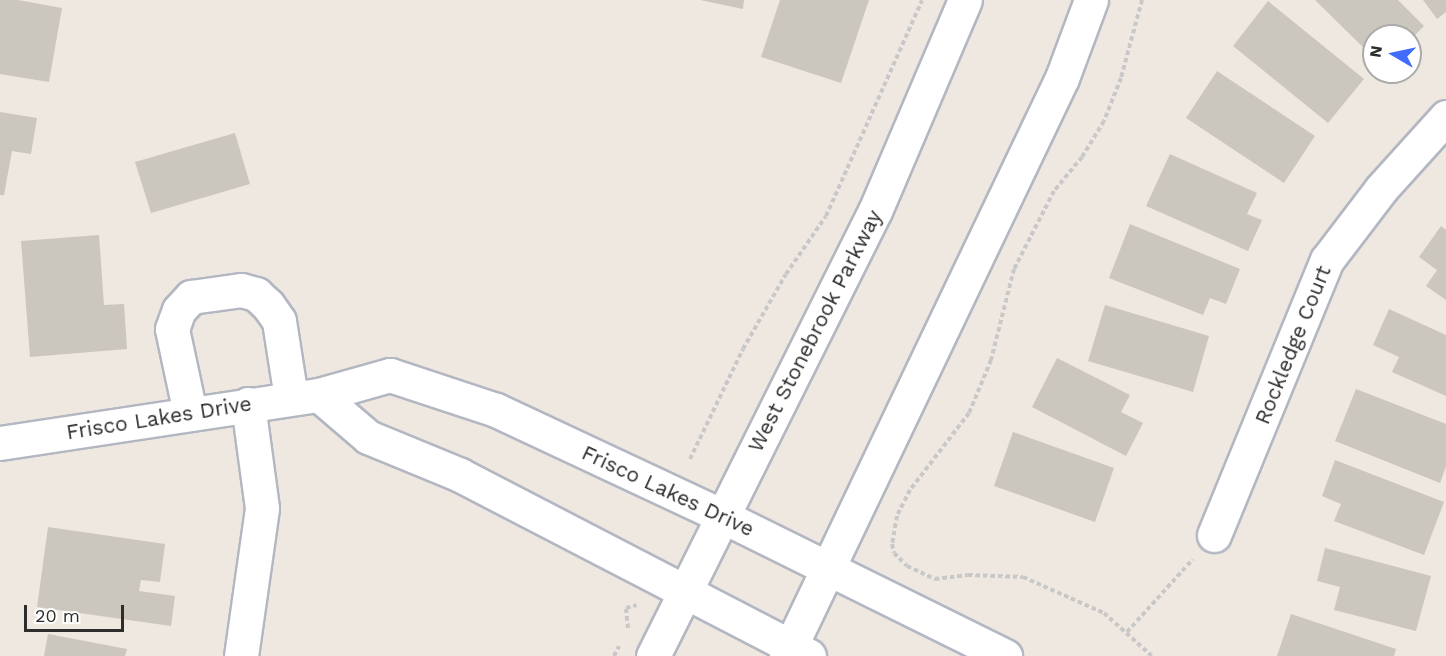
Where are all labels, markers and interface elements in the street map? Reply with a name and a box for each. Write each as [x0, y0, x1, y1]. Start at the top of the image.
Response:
north arrow [1362, 24, 1422, 84]
text: N [1365, 44, 1386, 59]
street label: West Stonebrook Parkway [743, 206, 887, 456]
street label: Rockledge Court [1250, 262, 1336, 428]
street label: Frisco Lakes Drive [65, 391, 253, 445]
street label: Frisco Lakes Drive [578, 440, 758, 542]
scale bar [27, 593, 128, 631]
text: 20 m [35, 605, 80, 626]

